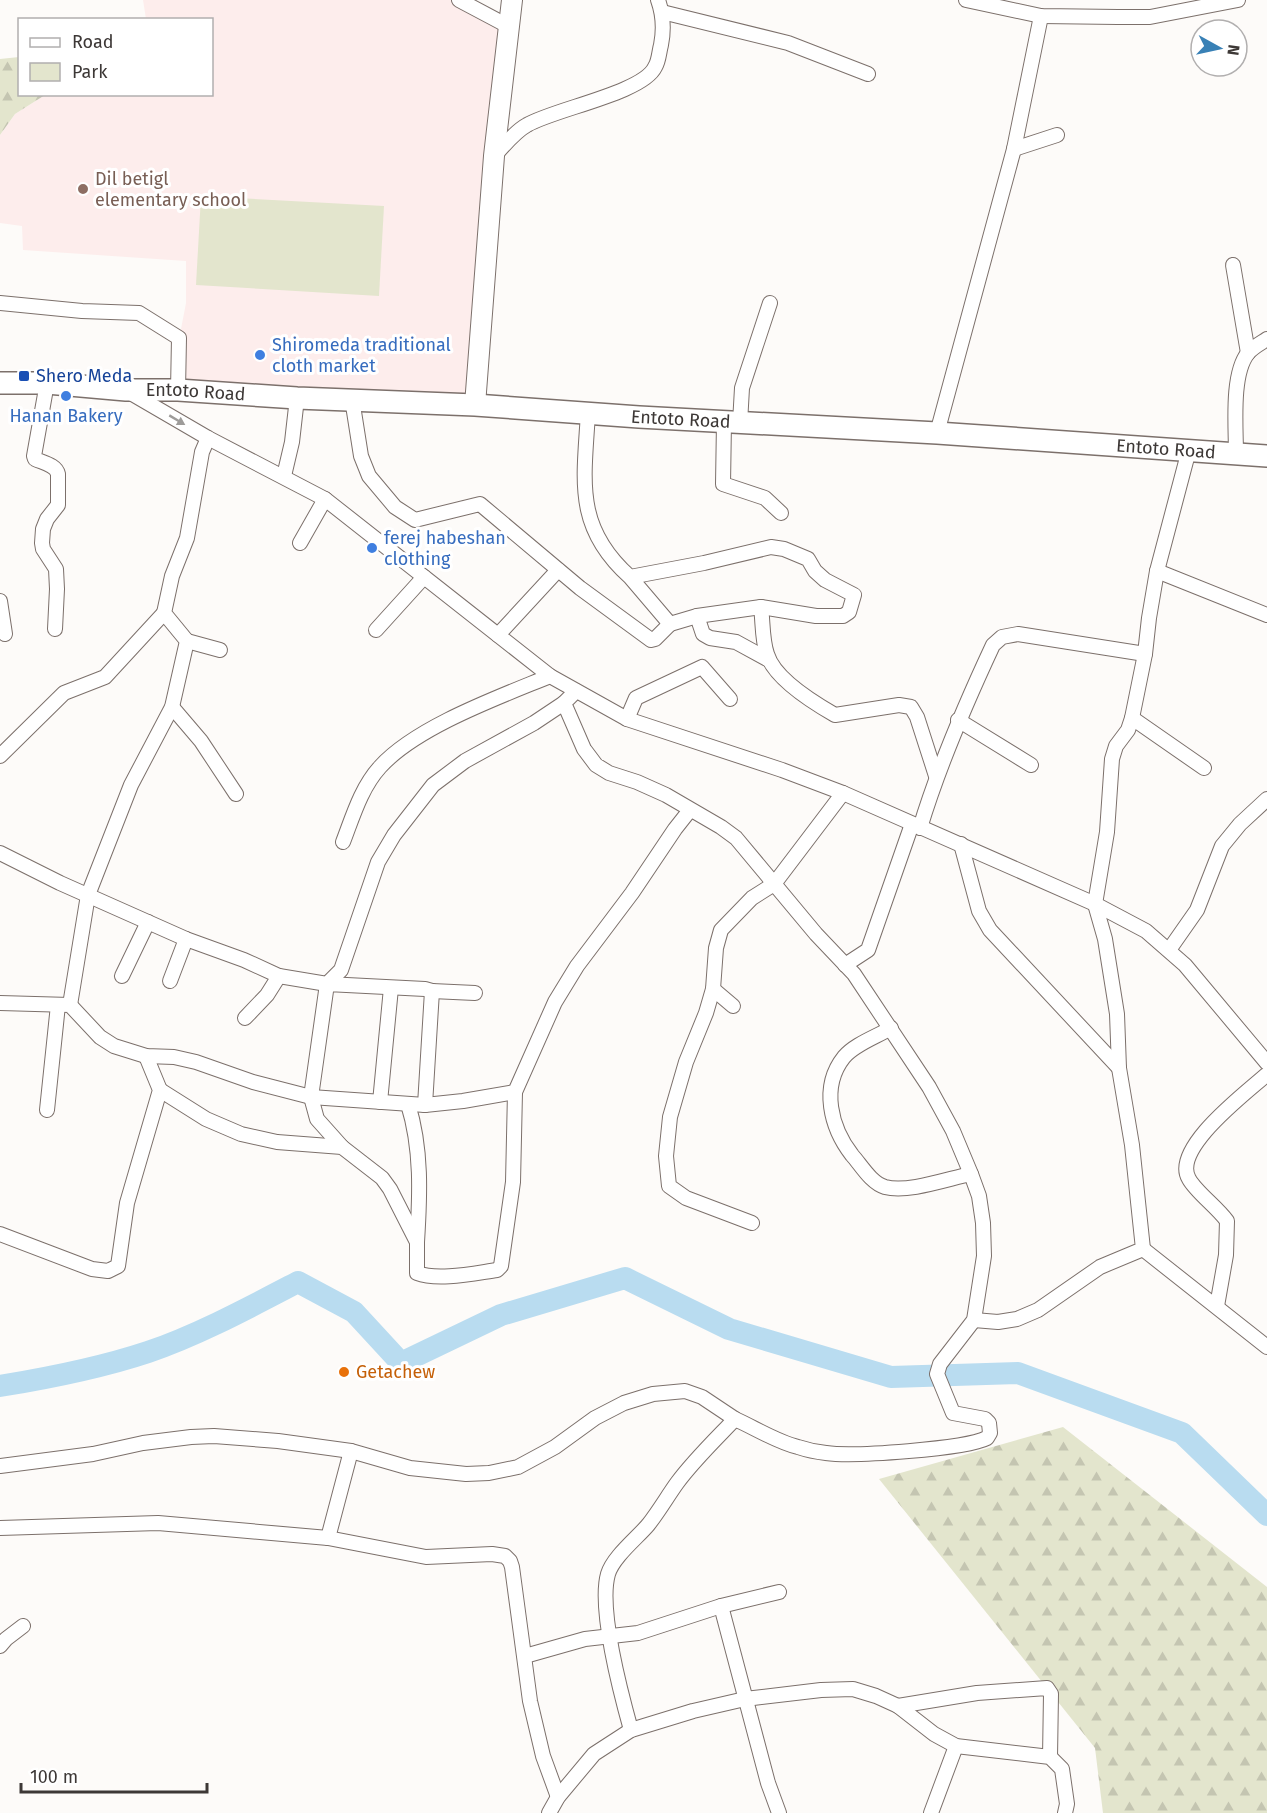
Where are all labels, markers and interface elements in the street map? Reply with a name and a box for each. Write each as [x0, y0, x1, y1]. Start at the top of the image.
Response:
legend [18, 18, 213, 96]
north arrow [1189, 18, 1249, 78]
text: Road [72, 31, 114, 53]
text: N [1223, 43, 1244, 57]
text: Park [72, 61, 108, 83]
place label: Dil betigl elementary school [95, 168, 246, 211]
marker: Dil betigl elementary school [76, 182, 90, 196]
place label: Shiromeda traditional cloth market [272, 334, 451, 377]
marker: Shiromeda traditional cloth market [253, 348, 267, 362]
place label: Shero Meda [36, 365, 132, 387]
marker: Shero Meda [17, 369, 31, 383]
street label: Entoto Road [146, 379, 246, 406]
marker: Hanan Bakery [59, 389, 73, 403]
place label: Hanan Bakery [9, 405, 123, 427]
street label: Entoto Road [630, 405, 731, 433]
one-way arrow [169, 414, 185, 425]
street label: Entoto Road [1115, 435, 1216, 463]
place label: ferej habeshan clothing [384, 527, 506, 570]
marker: ferej habeshan clothing [365, 541, 379, 555]
place label: Getachew [356, 1361, 435, 1383]
marker: Getachew [337, 1365, 351, 1379]
scale bar [21, 1756, 207, 1794]
text: 100 m [30, 1766, 78, 1788]

